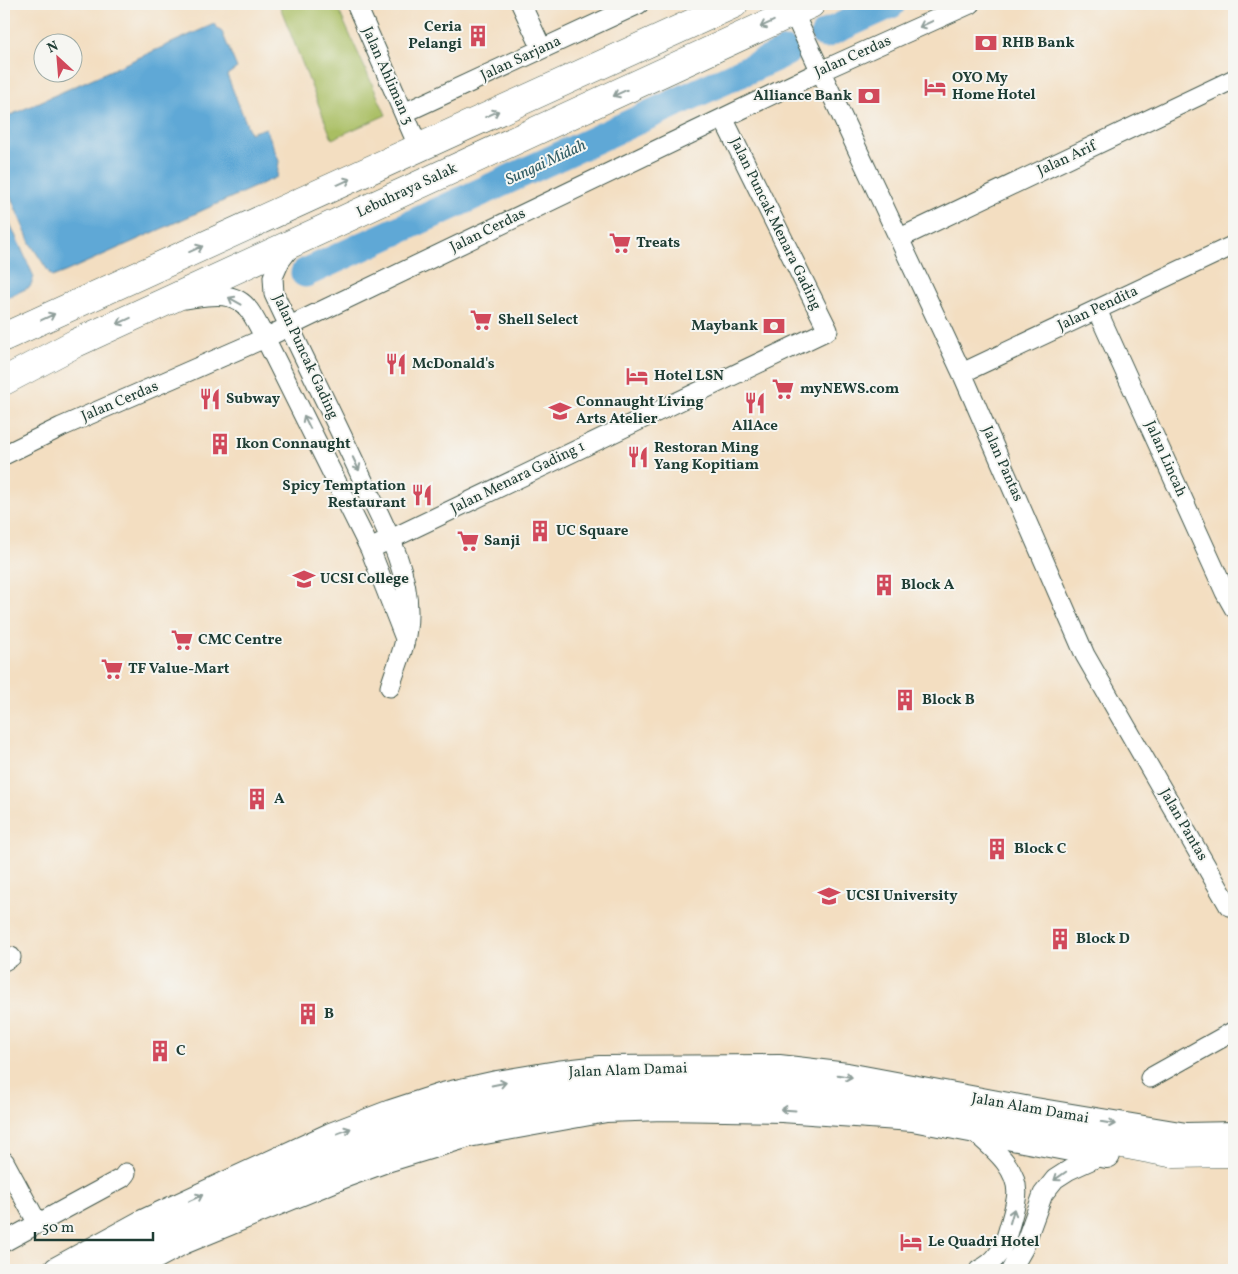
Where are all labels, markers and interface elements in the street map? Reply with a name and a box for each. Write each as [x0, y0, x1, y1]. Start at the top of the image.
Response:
place label: Ceria Pelangi [408, 17, 462, 55]
one-way arrow [760, 20, 775, 30]
one-way arrow [919, 20, 934, 30]
building icon: Ceria Pelangi [465, 23, 491, 49]
street label: Jalan Ahliman 3 [356, 24, 418, 128]
bank icon: RHB Bank [973, 30, 999, 56]
street label: Jalan Sarjana [477, 31, 565, 87]
street label: Jalan Cerdas [811, 31, 895, 83]
north arrow [32, 32, 82, 82]
place label: RHB Bank [1002, 33, 1074, 54]
text: N [44, 37, 62, 58]
place label: OYO My Home Hotel [952, 68, 1036, 106]
hotel icon: OYO My Home Hotel [922, 74, 948, 100]
bank icon: Alliance Bank [856, 83, 882, 109]
place label: Alliance Bank [753, 86, 852, 107]
one-way arrow [612, 88, 627, 98]
one-way arrow [484, 109, 499, 119]
street label: Jalan Puncak Menara Gading [724, 134, 826, 314]
water label: Sungai Midah [502, 135, 590, 191]
street label: Jalan Arif [1034, 135, 1102, 182]
street label: Lebuhraya Salak [353, 158, 461, 224]
one-way arrow [336, 176, 351, 186]
street label: Jalan Cerdas [447, 204, 529, 258]
supermarket icon: Treats [607, 230, 633, 256]
place label: Treats [636, 233, 680, 254]
one-way arrow [188, 244, 203, 253]
street label: Jalan Pendita [1054, 281, 1142, 337]
street label: Jalan Puncak Gading [267, 291, 343, 423]
one-way arrow [229, 295, 243, 305]
supermarket icon: Shell Select [468, 307, 494, 333]
place label: Shell Select [498, 310, 579, 331]
one-way arrow [40, 311, 55, 321]
bank icon: Maybank [761, 313, 787, 339]
place label: Maybank [691, 316, 758, 337]
one-way arrow [117, 317, 132, 327]
restaurant icon: McDonald's [383, 351, 409, 377]
place label: McDonald's [412, 354, 495, 375]
hotel icon: Hotel LSN [624, 363, 650, 389]
place label: Hotel LSN [654, 366, 724, 387]
street label: Jalan Cerdas [78, 376, 162, 428]
supermarket icon: myNEWS.com [770, 376, 796, 402]
place label: myNEWS.com [800, 379, 900, 400]
restaurant icon: Subway [197, 386, 223, 412]
place label: Subway [226, 389, 281, 410]
restaurant icon: AllAce [742, 390, 768, 416]
place label: Connaught Living Arts Atelier [576, 392, 704, 430]
school or university icon: Connaught Living Arts Atelier [547, 398, 573, 424]
one-way arrow [302, 415, 311, 430]
place label: AllAce [732, 416, 778, 437]
street label: Jalan Lincah [1139, 418, 1191, 500]
street label: Jalan Pantas [976, 423, 1028, 505]
building icon: Ikon Connaught [207, 431, 233, 457]
place label: Ikon Connaught [236, 434, 351, 455]
street label: Jalan Menara Gading 1 [447, 436, 589, 520]
place label: Restoran Ming Yang Kopitiam [654, 438, 759, 476]
restaurant icon: Restoran Ming Yang Kopitiam [625, 444, 651, 470]
one-way arrow [352, 456, 361, 471]
place label: Spicy Temptation Restaurant [282, 476, 406, 514]
restaurant icon: Spicy Temptation Restaurant [409, 482, 435, 508]
building icon: UC Square [527, 518, 553, 544]
place label: UC Square [556, 521, 629, 542]
supermarket icon: Sanji [455, 528, 481, 554]
place label: Sanji [484, 531, 520, 552]
school or university icon: UCSI College [291, 566, 317, 592]
place label: UCSI College [320, 569, 409, 590]
building icon: Block A [871, 572, 897, 598]
place label: Block A [901, 575, 955, 596]
supermarket icon: CMC Centre [169, 627, 195, 653]
place label: CMC Centre [198, 630, 282, 651]
supermarket icon: TF Value-Mart [99, 656, 125, 682]
place label: TF Value-Mart [128, 659, 230, 680]
building icon: Block B [892, 687, 918, 713]
place label: Block B [922, 690, 975, 711]
street label: Jalan Pantas [1154, 785, 1212, 865]
building icon: A [244, 786, 270, 812]
place label: A [274, 789, 285, 810]
building icon: Block C [984, 836, 1010, 862]
place label: Block C [1014, 839, 1067, 860]
school or university icon: UCSI University [816, 883, 842, 909]
place label: UCSI University [846, 886, 958, 907]
building icon: Block D [1047, 926, 1073, 952]
place label: Block D [1076, 929, 1130, 950]
building icon: B [295, 1001, 321, 1027]
place label: B [324, 1004, 334, 1025]
building icon: C [147, 1038, 173, 1064]
place label: C [176, 1041, 186, 1062]
street label: Jalan Alam Damai [568, 1058, 688, 1084]
one-way arrow [836, 1071, 852, 1081]
one-way arrow [491, 1079, 507, 1088]
street label: Jalan Alam Damai [970, 1088, 1090, 1130]
one-way arrow [780, 1105, 796, 1115]
one-way arrow [1100, 1118, 1116, 1128]
one-way arrow [336, 1126, 351, 1135]
one-way arrow [1054, 1171, 1068, 1181]
one-way arrow [188, 1193, 203, 1203]
one-way arrow [1008, 1208, 1017, 1224]
scale bar [35, 1209, 152, 1241]
text: 50 m [42, 1218, 74, 1239]
hotel icon: Le Quadri Hotel [898, 1229, 924, 1255]
place label: Le Quadri Hotel [928, 1232, 1039, 1253]

